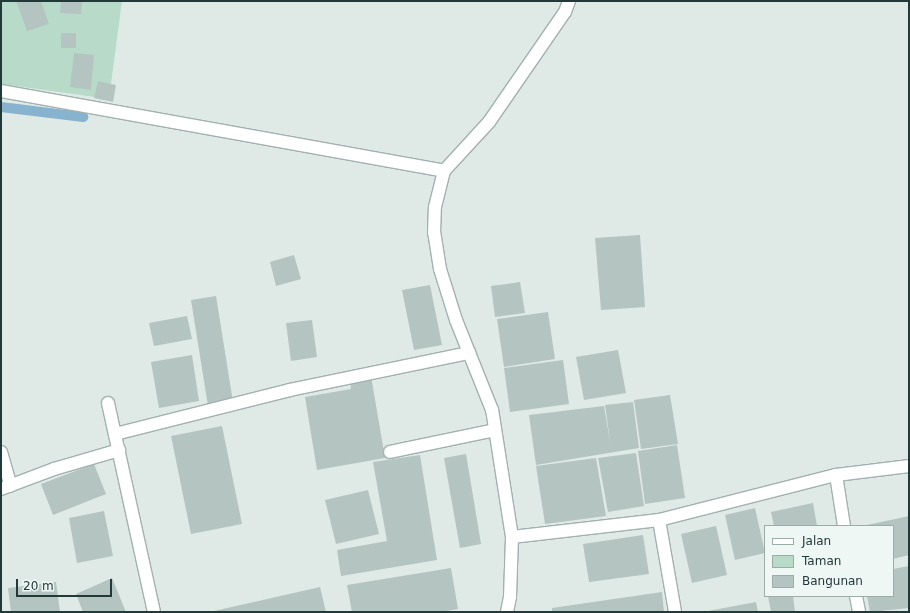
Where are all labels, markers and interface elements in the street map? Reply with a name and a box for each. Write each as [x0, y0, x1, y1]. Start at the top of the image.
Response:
legend [764, 525, 894, 597]
text: Jalan [802, 534, 831, 548]
text: Taman [802, 554, 841, 568]
scale bar [18, 571, 114, 597]
text: Bangunan [802, 574, 863, 588]
text: 20 m [23, 579, 54, 593]

